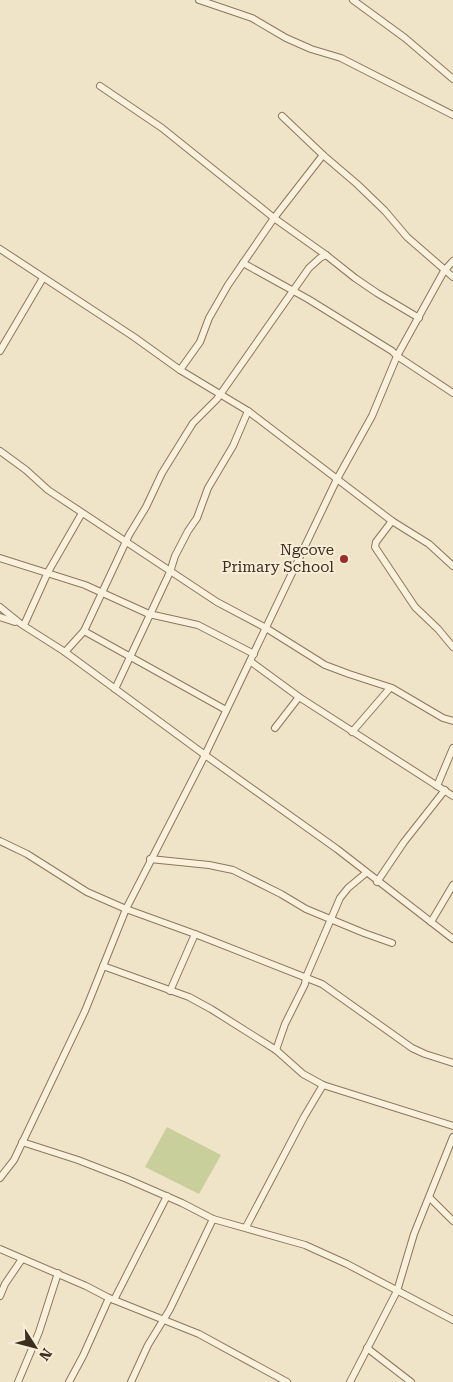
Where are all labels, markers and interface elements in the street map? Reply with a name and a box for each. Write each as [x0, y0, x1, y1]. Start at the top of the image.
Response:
place label: Ngcove Primary School [222, 541, 334, 576]
marker: Ngcove Primary School [338, 553, 350, 565]
north arrow [10, 1322, 60, 1372]
text: N [36, 1346, 55, 1364]

